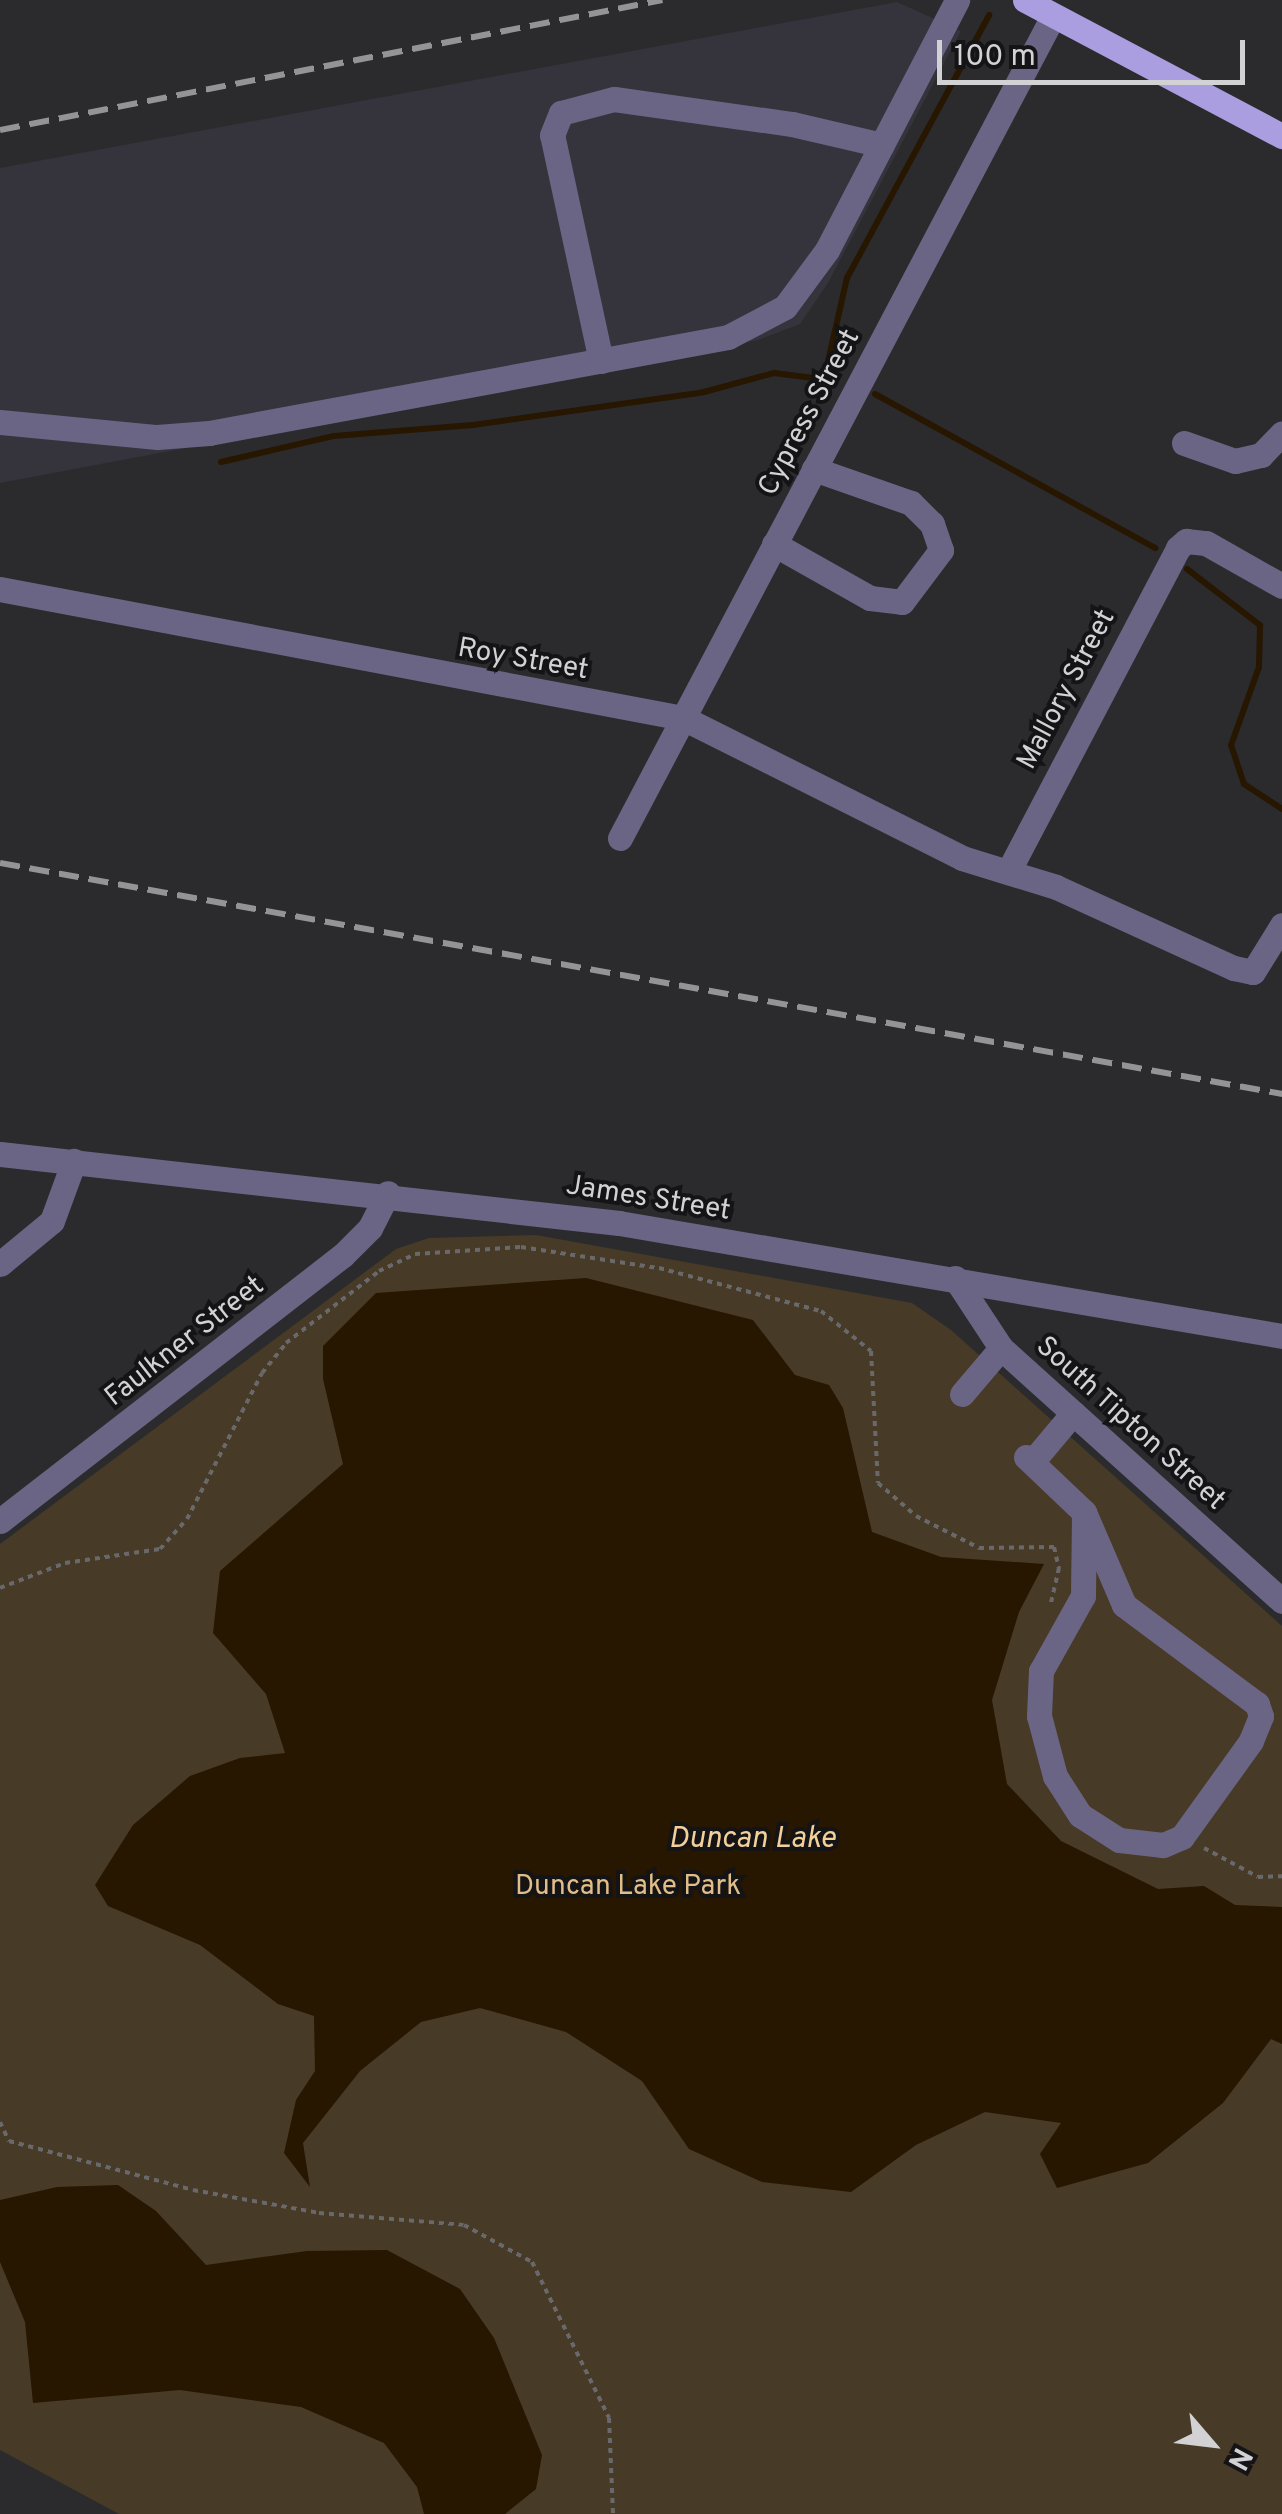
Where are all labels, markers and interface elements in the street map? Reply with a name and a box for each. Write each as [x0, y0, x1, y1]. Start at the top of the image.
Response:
scale bar [942, 20, 1250, 82]
text: 100 m [954, 39, 1036, 76]
street label: Cypress Street [752, 324, 868, 502]
street label: Mallory Street [1011, 604, 1123, 776]
street label: Roy Street [455, 632, 591, 688]
street label: James Street [563, 1169, 733, 1229]
street label: Faulkner Street [99, 1270, 271, 1414]
street label: South Tipton Street [1028, 1330, 1232, 1518]
water label: Duncan Lake [669, 1822, 835, 1858]
park label: Duncan Lake Park [515, 1870, 741, 1904]
north arrow [1162, 2394, 1262, 2494]
text: N [1218, 2441, 1259, 2475]

